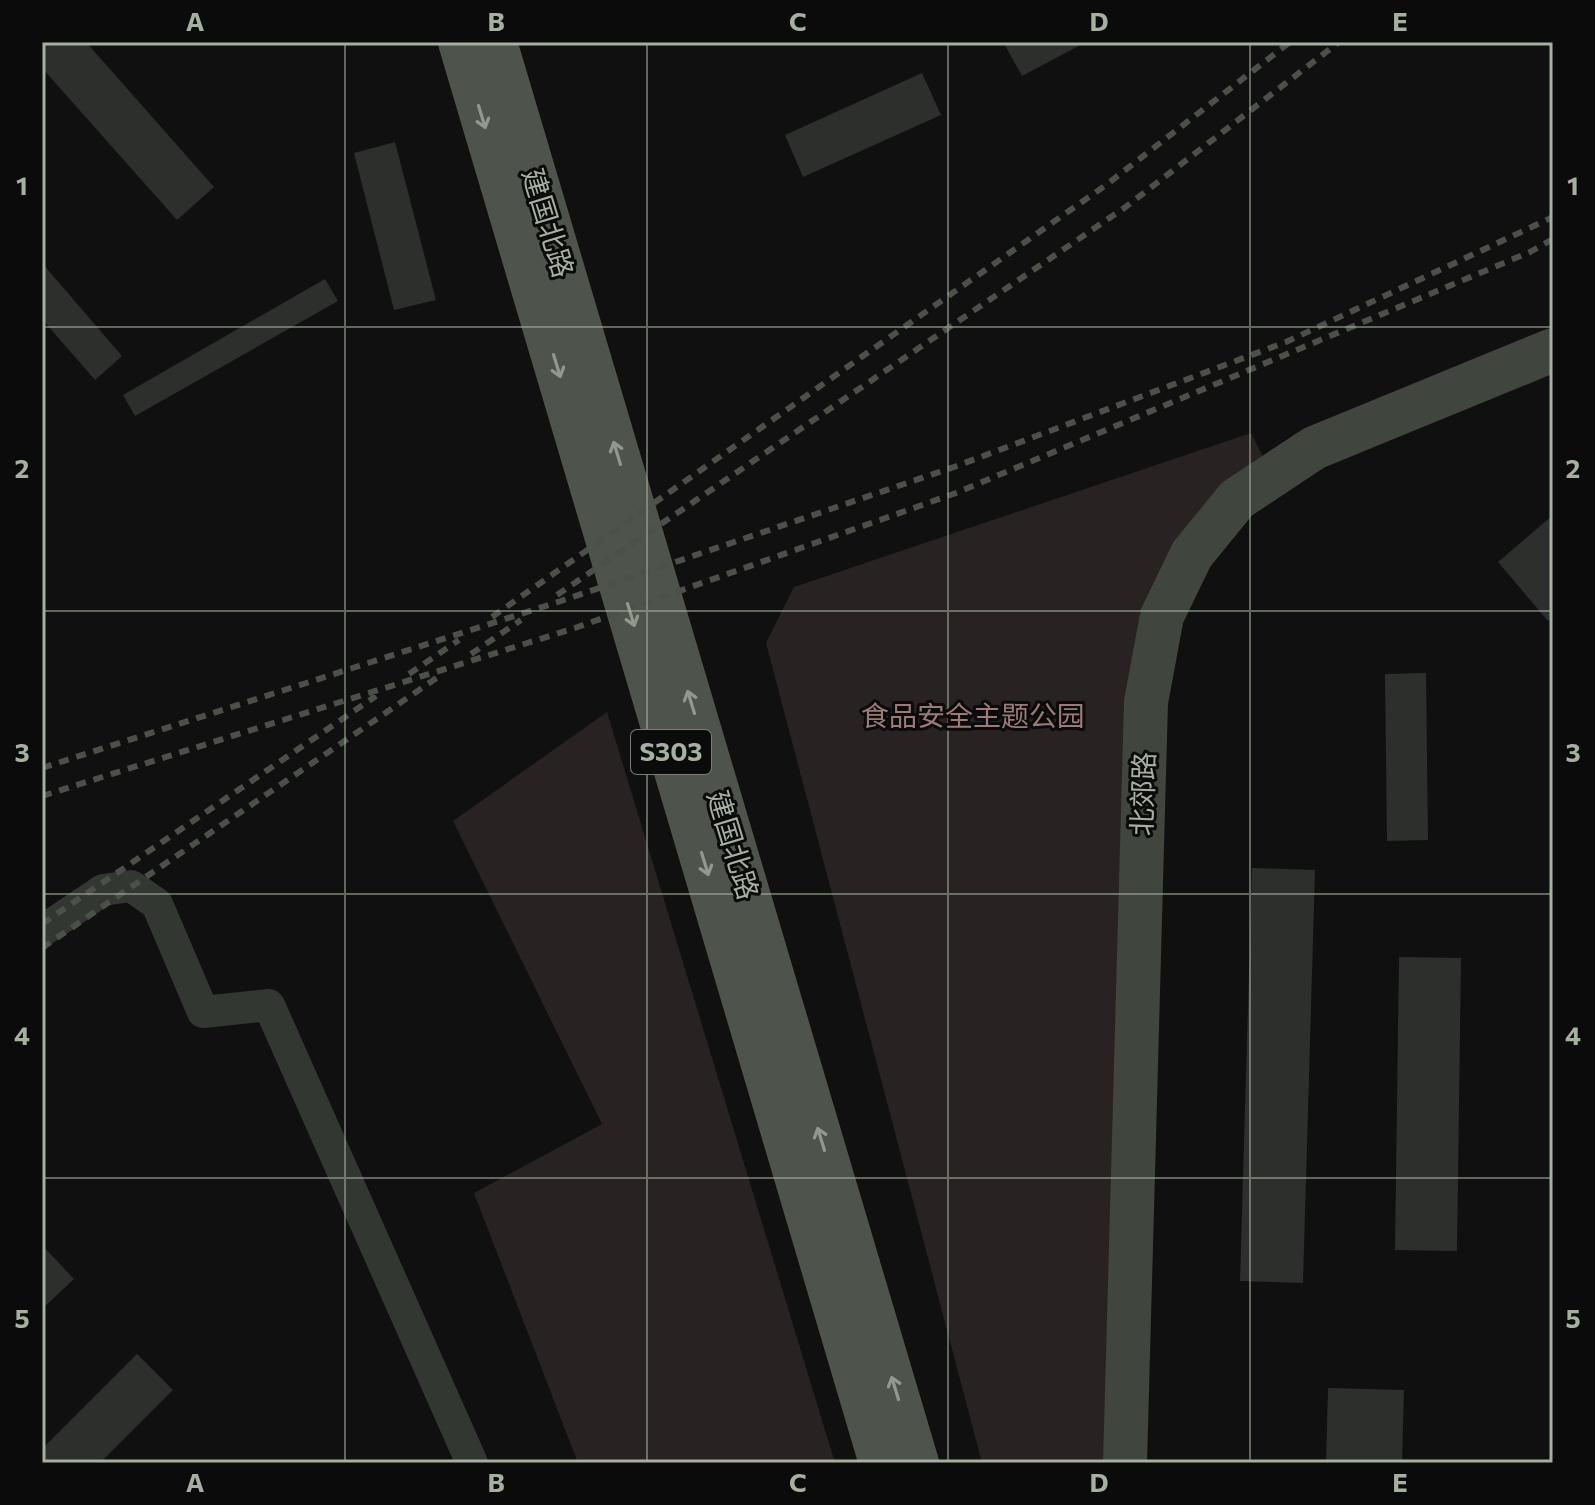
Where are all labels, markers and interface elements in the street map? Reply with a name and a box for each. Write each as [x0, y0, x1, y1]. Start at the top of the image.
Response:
text: A [186, 5, 205, 36]
text: B [487, 5, 505, 36]
text: C [789, 5, 807, 36]
text: D [1089, 5, 1109, 36]
text: E [1392, 5, 1408, 36]
one-way arrow [475, 103, 490, 129]
street label: 建国北路 [516, 164, 582, 281]
text: 1 [16, 169, 28, 200]
text: 1 [1567, 169, 1579, 200]
one-way arrow [551, 353, 565, 378]
one-way arrow [609, 440, 624, 466]
text: 2 [15, 452, 29, 483]
text: 2 [1566, 452, 1580, 483]
one-way arrow [624, 602, 639, 628]
one-way arrow [683, 689, 698, 715]
park label: 食品安全主题公园 [861, 698, 1085, 732]
road number: S303 [631, 730, 711, 774]
text: 3 [14, 736, 30, 767]
text: 3 [1565, 736, 1581, 767]
street label: 北郊路 [1124, 751, 1160, 837]
street label: 建国北路 [701, 786, 767, 903]
one-way arrow [698, 851, 713, 877]
text: 4 [14, 1019, 30, 1050]
text: 4 [1565, 1019, 1581, 1050]
one-way arrow [813, 1127, 827, 1152]
text: 5 [14, 1302, 30, 1333]
text: 5 [1565, 1302, 1581, 1333]
one-way arrow [887, 1376, 902, 1402]
text: A [186, 1466, 205, 1497]
text: B [487, 1466, 505, 1497]
text: C [789, 1466, 807, 1497]
text: D [1089, 1466, 1109, 1497]
text: E [1392, 1466, 1408, 1497]

